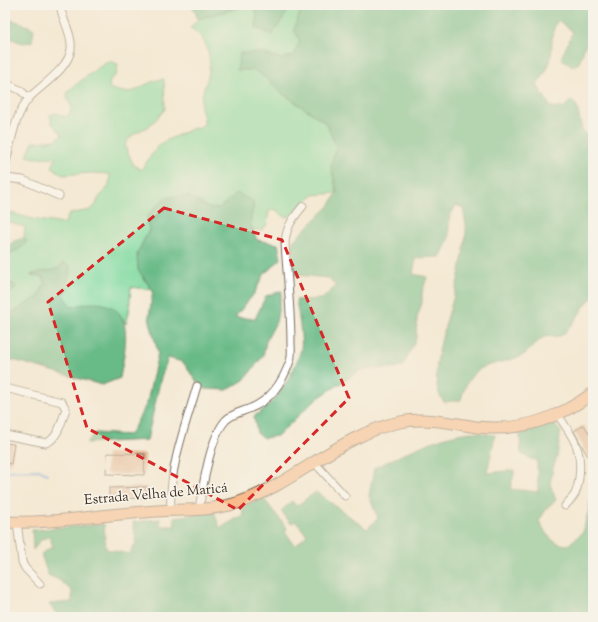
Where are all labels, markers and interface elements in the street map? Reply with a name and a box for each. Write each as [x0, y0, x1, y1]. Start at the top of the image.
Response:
street label: Estrada Velha de Maricá [83, 479, 229, 511]

